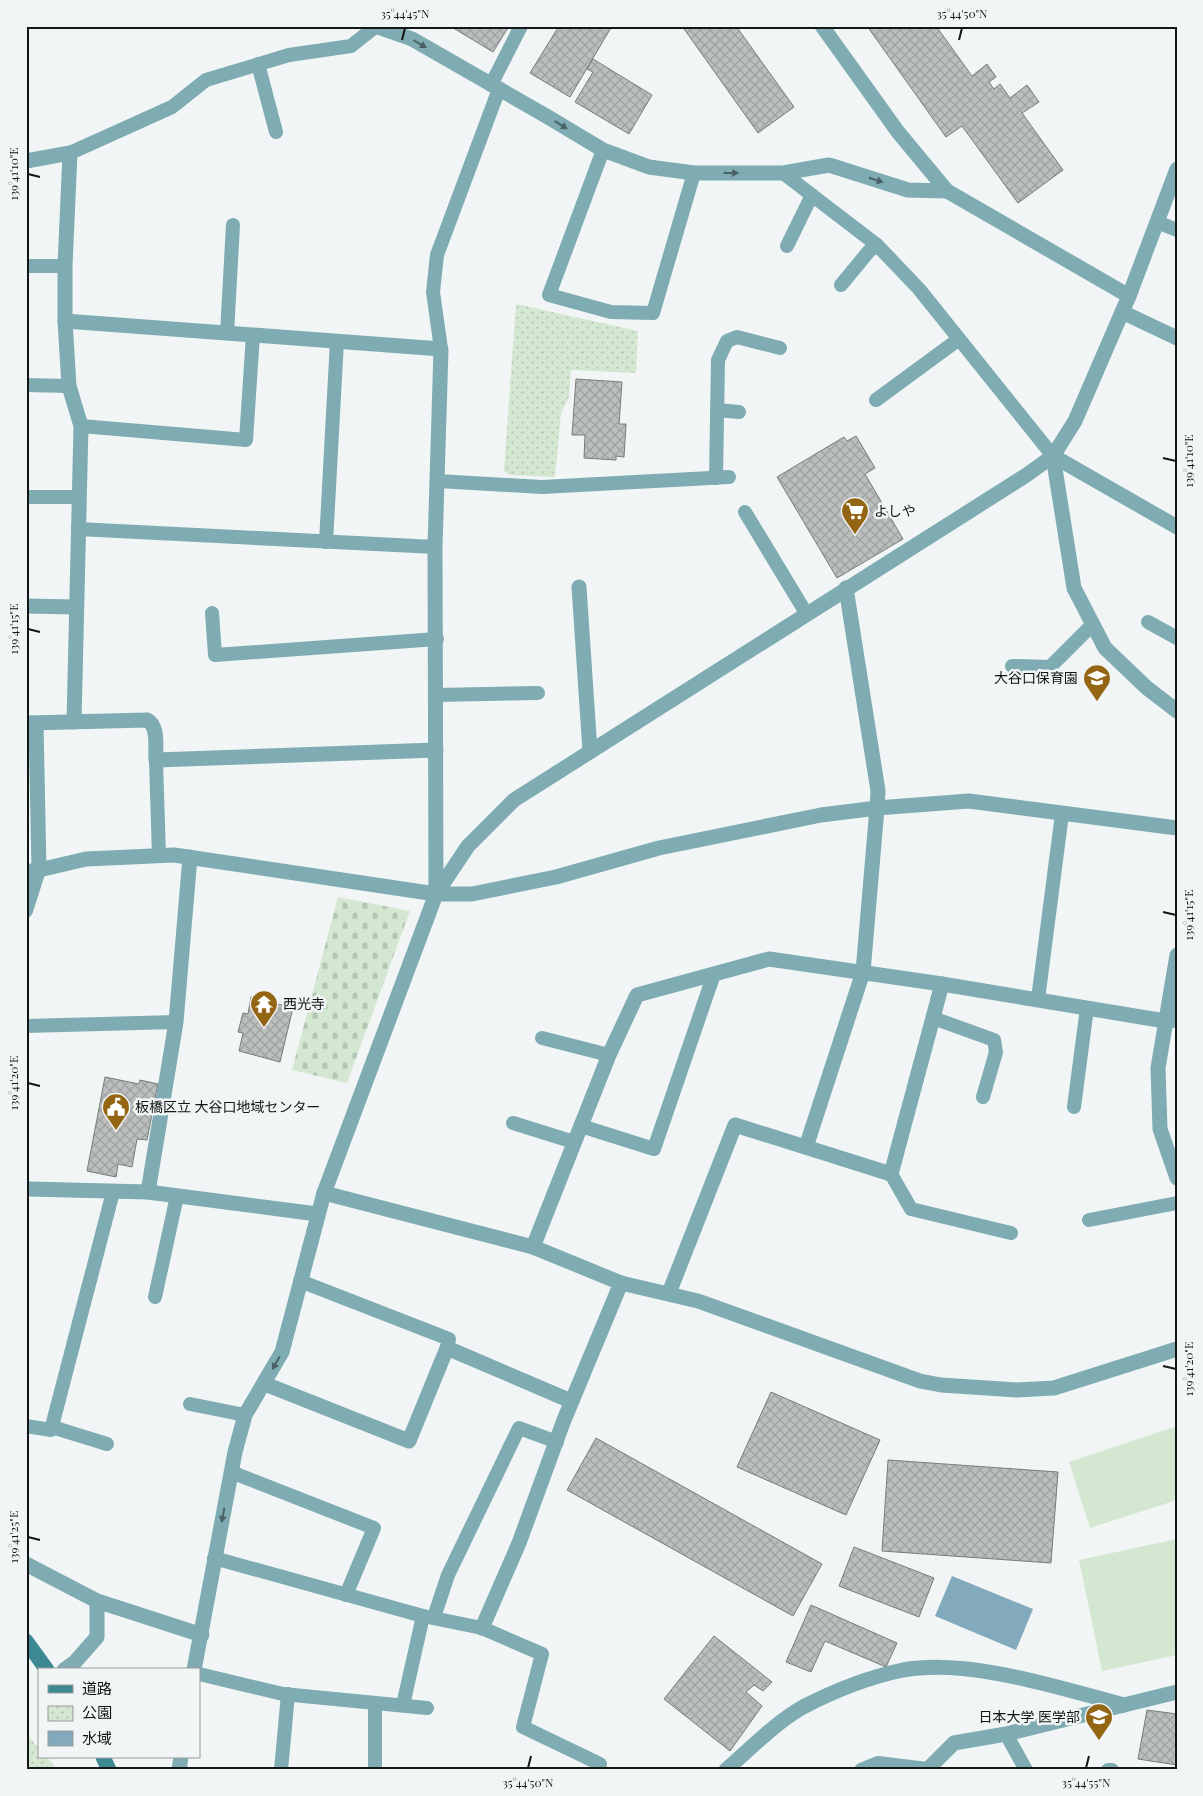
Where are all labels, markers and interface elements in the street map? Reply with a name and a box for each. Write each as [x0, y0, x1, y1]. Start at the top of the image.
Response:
text: 35°44'45"N [380, 5, 430, 21]
text: 35°44'50"N [936, 5, 988, 21]
one-way arrow [413, 40, 428, 48]
one-way arrow [555, 120, 568, 129]
text: 139°41'10"E [5, 147, 21, 201]
one-way arrow [723, 169, 739, 177]
one-way arrow [868, 176, 883, 184]
text: 139°41'10"E [1180, 434, 1196, 488]
supermarket icon: よしや [840, 496, 870, 535]
place label: よしや [874, 501, 916, 520]
text: 139°41'15"E [5, 604, 21, 654]
school or university icon: 大谷口保育園 [1082, 663, 1112, 702]
place label: 大谷口保育園 [994, 668, 1078, 687]
text: 139°41'15"E [1180, 890, 1196, 940]
temple icon: 西光寺 [249, 989, 279, 1028]
place label: 西光寺 [283, 994, 325, 1013]
text: 139°41'20"E [5, 1056, 21, 1110]
public building icon: 板橋区立 大谷口地域センター [101, 1092, 131, 1131]
place label: 板橋区立 大谷口地域センター [135, 1097, 321, 1116]
text: 139°41'20"E [1180, 1342, 1196, 1396]
one-way arrow [272, 1356, 280, 1371]
one-way arrow [218, 1507, 226, 1523]
text: 139°41'25"E [5, 1511, 21, 1563]
legend [38, 1668, 200, 1758]
text: 道路 [82, 1678, 112, 1698]
text: 公園 [82, 1702, 112, 1722]
school or university icon: 日本大学 医学部 [1084, 1702, 1114, 1741]
place label: 日本大学 医学部 [979, 1707, 1080, 1726]
text: 水域 [82, 1728, 112, 1748]
text: 35°44'50"N [502, 1774, 554, 1790]
text: 35°44'55"N [1061, 1774, 1111, 1790]

